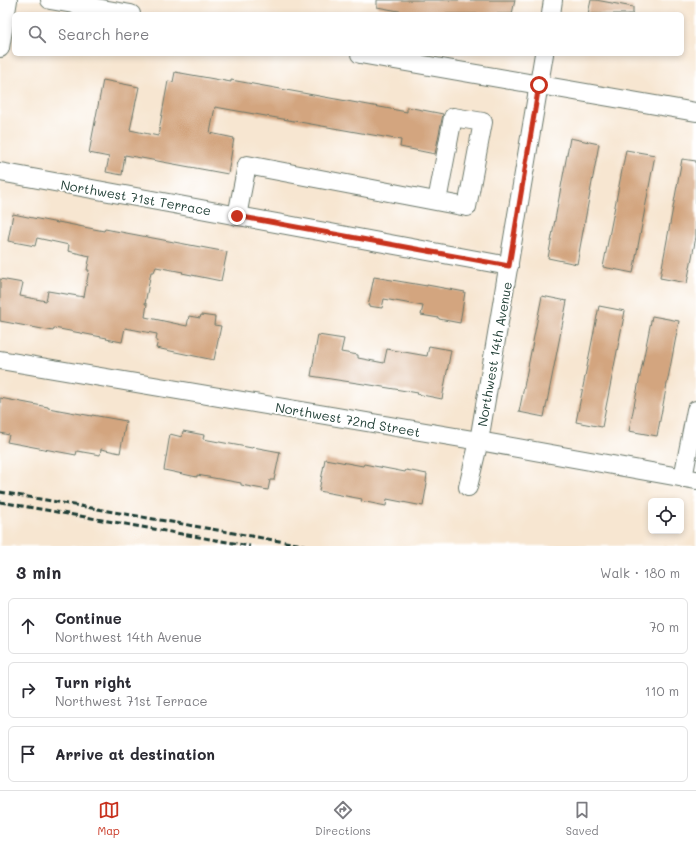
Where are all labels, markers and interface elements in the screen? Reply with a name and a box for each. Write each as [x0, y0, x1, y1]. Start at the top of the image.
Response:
search box [12, 12, 684, 56]
icon: search [26, 23, 48, 45]
text: Search here [58, 24, 149, 44]
route start [530, 76, 548, 94]
street label: Northwest 71st Terrace [59, 175, 213, 219]
route end [228, 207, 246, 225]
street label: Northwest 14th Avenue [473, 280, 515, 428]
street label: Northwest 72nd Street [274, 398, 422, 440]
map controls [648, 498, 684, 534]
button: locate [648, 498, 684, 534]
text: 3 min [16, 561, 61, 583]
text: Walk · 180 m [600, 564, 680, 581]
text: Continue [55, 608, 122, 628]
icon: ahead [17, 615, 39, 637]
text: 70 m [649, 618, 679, 635]
text: Northwest 14th Avenue [55, 628, 202, 645]
text: Turn right [55, 672, 132, 692]
icon: right [17, 679, 39, 701]
text: 110 m [645, 682, 679, 699]
text: Northwest 71st Terrace [55, 692, 208, 709]
icon: arrive [17, 743, 39, 765]
text: Arrive at destination [55, 744, 215, 764]
tab: Map [98, 799, 120, 838]
tab: Directions [315, 799, 371, 838]
tab: Saved [566, 799, 598, 838]

